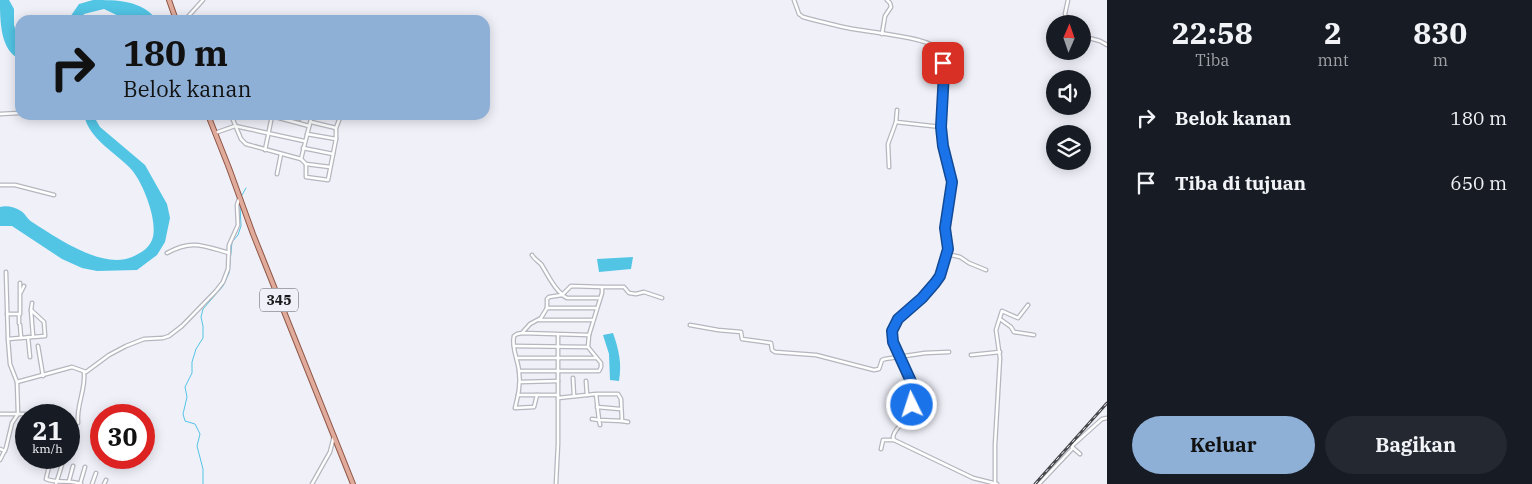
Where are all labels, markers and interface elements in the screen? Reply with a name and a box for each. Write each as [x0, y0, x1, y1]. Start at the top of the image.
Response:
text: 22:58 [1172, 13, 1253, 52]
text: 2 [1324, 13, 1342, 52]
text: 830 [1413, 13, 1467, 52]
north arrow [1046, 15, 1091, 60]
map controls [1046, 15, 1091, 170]
text: 180 m [123, 30, 228, 76]
icon: right [40, 35, 105, 100]
pin [922, 42, 964, 84]
icon: arrive [929, 49, 957, 77]
text: Tiba [1195, 50, 1229, 70]
text: mnt [1317, 50, 1349, 70]
text: m [1433, 50, 1448, 70]
button: sound [1046, 70, 1091, 115]
text: Belok kanan [123, 74, 251, 103]
icon: right [1132, 104, 1160, 132]
text: Belok kanan [1175, 106, 1291, 130]
text: 180 m [1450, 106, 1507, 130]
button: layers [1046, 125, 1091, 170]
icon: arrive [1132, 169, 1160, 197]
text: Tiba di tujuan [1175, 171, 1306, 195]
text: 650 m [1450, 171, 1507, 195]
road number: 345 [260, 288, 298, 312]
position arrow [885, 378, 937, 430]
speed limit sign: 30 [90, 404, 155, 469]
text: 21 [32, 414, 63, 447]
button: Keluar [1132, 416, 1315, 474]
button: Bagikan [1325, 416, 1507, 474]
text: km/h [32, 441, 63, 456]

